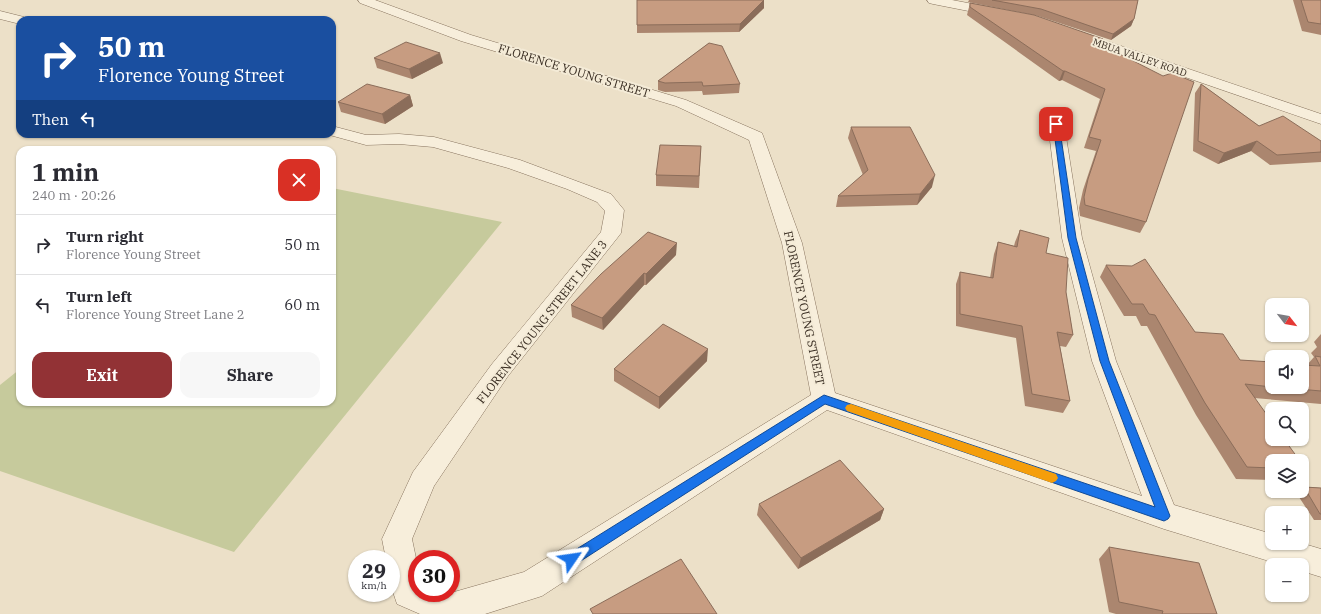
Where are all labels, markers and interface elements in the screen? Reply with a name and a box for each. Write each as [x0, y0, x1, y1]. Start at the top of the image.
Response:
text: 50 m [98, 28, 165, 65]
icon: right [32, 32, 84, 84]
street label: MBUA VALLEY ROAD [1091, 35, 1189, 80]
street label: FLORENCE YOUNG STREET [496, 40, 652, 101]
text: Florence Young Street [98, 64, 284, 87]
pin [1039, 107, 1073, 141]
icon: left [77, 108, 99, 130]
text: Then [32, 110, 69, 129]
icon: arrive [1045, 113, 1067, 135]
text: 1 min [32, 156, 99, 188]
button: close [278, 159, 320, 201]
text: 240 m · 20:26 [32, 187, 116, 204]
text: Turn right [66, 227, 144, 246]
street label: FLORENCE YOUNG STREET [781, 229, 828, 387]
icon: right [32, 234, 54, 256]
text: 50 m [284, 235, 320, 254]
street label: FLORENCE YOUNG STREET LANE 3 [473, 237, 610, 406]
text: Florence Young Street [66, 246, 201, 263]
text: Turn left [66, 287, 132, 306]
icon: left [32, 294, 54, 316]
text: 60 m [284, 295, 320, 314]
north arrow [1265, 298, 1309, 342]
map controls [1265, 298, 1309, 602]
text: Florence Young Street Lane 2 [66, 306, 245, 323]
button: sound [1265, 350, 1309, 394]
button: Exit [32, 352, 172, 398]
button: Share [180, 352, 320, 398]
button: search [1265, 402, 1309, 446]
button: layers [1265, 454, 1309, 498]
button: + [1265, 506, 1309, 550]
position arrow [550, 538, 592, 580]
speed limit sign: 30 [408, 550, 460, 602]
text: 29 [362, 557, 386, 584]
button: − [1265, 558, 1309, 602]
text: km/h [361, 579, 387, 592]

